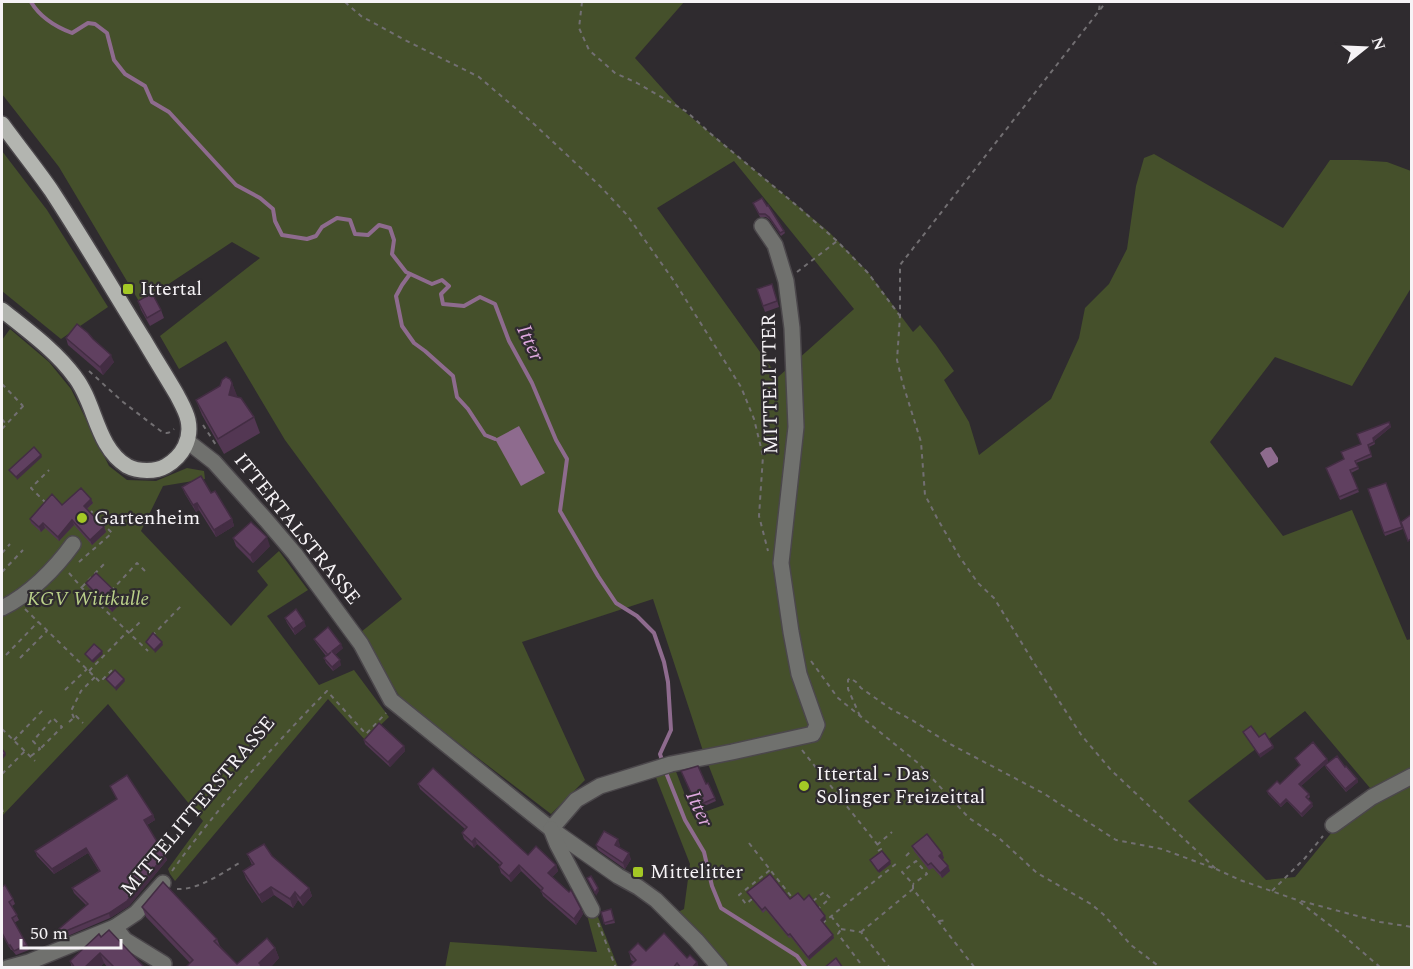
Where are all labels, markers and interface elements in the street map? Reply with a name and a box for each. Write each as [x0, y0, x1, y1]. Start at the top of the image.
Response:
north arrow [1335, 18, 1395, 78]
text: N [1365, 34, 1392, 54]
place label: Ittertal [140, 274, 202, 304]
marker: Ittertal [121, 282, 135, 296]
street label: MITTELITTER [754, 313, 786, 455]
water label: Itter [508, 319, 553, 367]
street label: ITTERTALSTRASSE [226, 446, 368, 612]
place label: Gartenheim [94, 503, 200, 533]
marker: Gartenheim [75, 511, 89, 525]
park label: KGV Wittkulle [27, 584, 149, 614]
street label: MITTELITTERSTRASSE [113, 709, 283, 903]
place label: Ittertal - Das Solinger Freizeittal [816, 759, 986, 812]
marker: Ittertal - Das Solinger Freizeittal [797, 779, 811, 793]
water label: Itter [677, 785, 722, 833]
place label: Mittelitter [650, 857, 743, 887]
marker: Mittelitter [631, 865, 645, 879]
scale bar [21, 912, 122, 950]
text: 50 m [30, 920, 68, 947]

